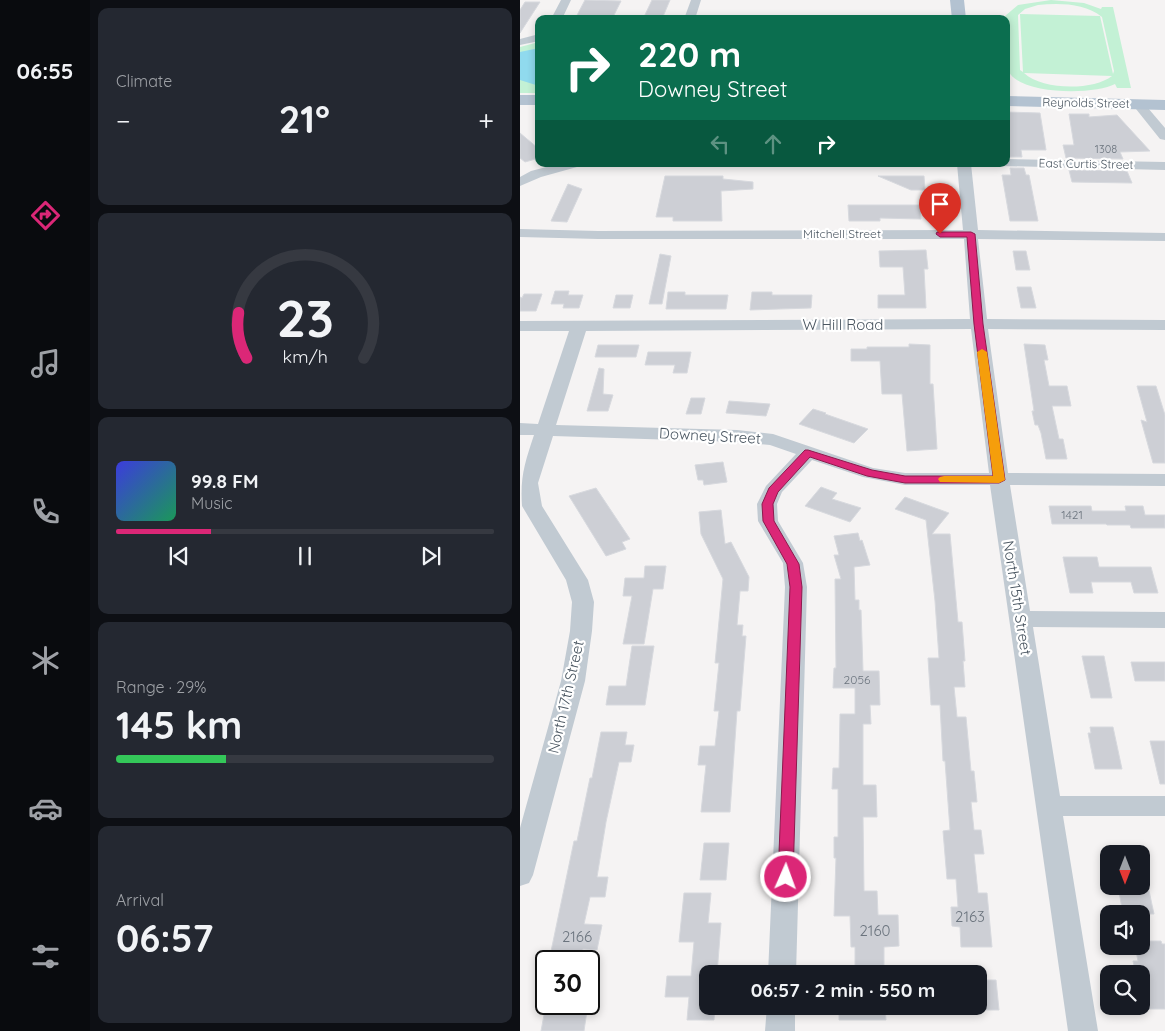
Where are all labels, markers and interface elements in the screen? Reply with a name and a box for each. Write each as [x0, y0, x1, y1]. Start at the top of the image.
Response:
text: 220 m [638, 32, 741, 76]
icon: right [555, 35, 620, 100]
text: 06:55 [16, 57, 74, 85]
text: Climate [116, 71, 172, 91]
text: Downey Street [638, 75, 788, 103]
street label: Reynolds Street [1042, 94, 1130, 111]
text: 21° [279, 95, 330, 143]
text: − [116, 103, 131, 138]
text: + [478, 103, 494, 138]
icon: left [706, 130, 734, 158]
icon: ahead [759, 130, 787, 158]
icon: right [812, 130, 840, 158]
house number: 1308 [1095, 142, 1117, 156]
street label: East Curtis Street [1039, 155, 1133, 172]
pin [919, 183, 961, 234]
icon: arrive [926, 190, 954, 218]
icon: directions [28, 198, 63, 233]
street label: Mitchell Street [803, 226, 881, 241]
text: 23 [276, 285, 334, 350]
street label: W Hill Road [803, 315, 883, 334]
text: km/h [282, 345, 328, 367]
icon: music [28, 346, 63, 381]
street label: Downey Street [659, 423, 761, 448]
text: 99.8 FM [191, 469, 259, 493]
text: Music [191, 493, 233, 513]
icon: phone [28, 494, 63, 529]
house number: 1421 [1061, 507, 1083, 522]
street label: North 15th Street [999, 539, 1036, 657]
icon: previous [165, 542, 193, 570]
icon: pause [291, 542, 319, 570]
icon: next [417, 542, 445, 570]
street label: North 17th Street [543, 639, 588, 755]
icon: climate [28, 643, 63, 678]
house number: 2056 [844, 672, 871, 687]
text: Range · 29% [116, 677, 207, 697]
text: 145 km [116, 701, 242, 749]
icon: car [28, 791, 63, 826]
north arrow [1100, 845, 1150, 895]
map controls [1100, 845, 1150, 1015]
position arrow [759, 850, 811, 902]
text: Arrival [116, 890, 164, 910]
button: sound [1100, 905, 1150, 955]
house number: 2163 [955, 907, 985, 926]
text: 06:57 [116, 914, 213, 962]
house number: 2160 [860, 921, 891, 940]
house number: 2166 [562, 927, 592, 946]
icon: filters [28, 939, 63, 974]
speed limit sign: 30 [535, 950, 600, 1015]
button: search [1100, 965, 1150, 1015]
text: 06:57 · 2 min · 550 m [751, 978, 935, 1002]

